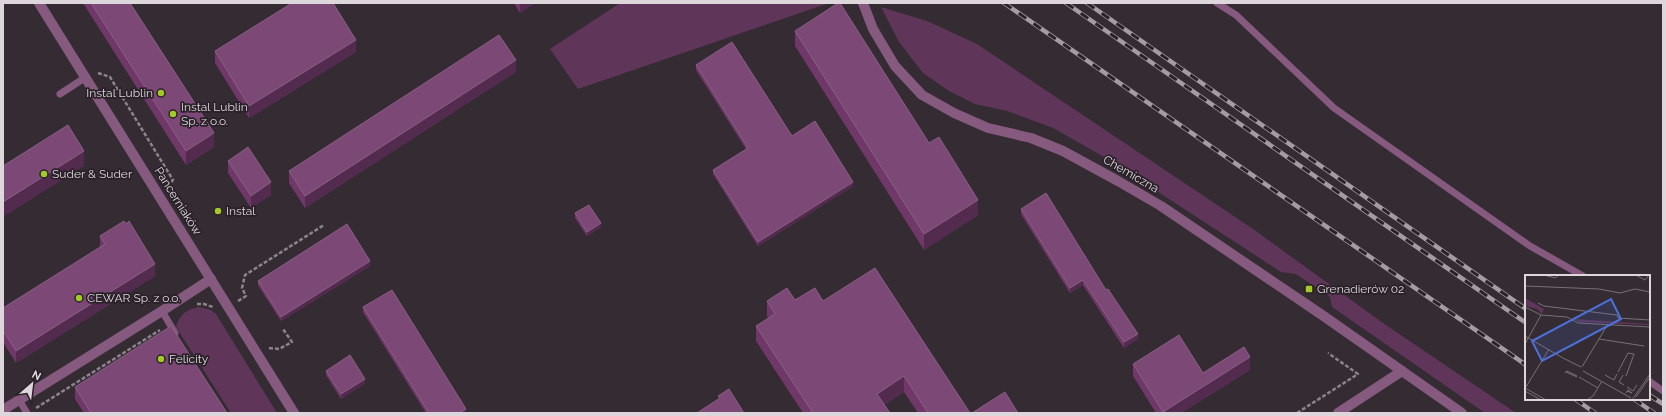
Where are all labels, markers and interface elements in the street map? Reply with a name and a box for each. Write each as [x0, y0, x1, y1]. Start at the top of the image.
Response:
place label: Instal Lublin [86, 86, 153, 100]
marker: Instal Lublin [156, 88, 166, 98]
place label: Instal Lublin Sp. z o.o. [181, 100, 248, 128]
marker: Instal Lublin Sp. z o.o. [168, 109, 178, 119]
street label: Chemiczna [1101, 152, 1161, 196]
street label: Pancerniaków [152, 164, 205, 238]
place label: Suder & Suder [52, 167, 133, 181]
marker: Suder & Suder [39, 169, 49, 179]
place label: Instal [226, 204, 256, 218]
marker: Instal [213, 206, 223, 216]
inset map [1525, 275, 1650, 400]
place label: Grenadierów 02 [1317, 282, 1404, 296]
marker: Grenadierów 02 [1304, 284, 1314, 294]
place label: CEWAR Sp. z o.o. [87, 291, 180, 305]
marker: CEWAR Sp. z o.o. [74, 293, 84, 303]
place label: Felicity [169, 352, 209, 366]
marker: Felicity [156, 354, 166, 364]
north arrow [12, 364, 52, 404]
text: N [30, 368, 43, 383]

